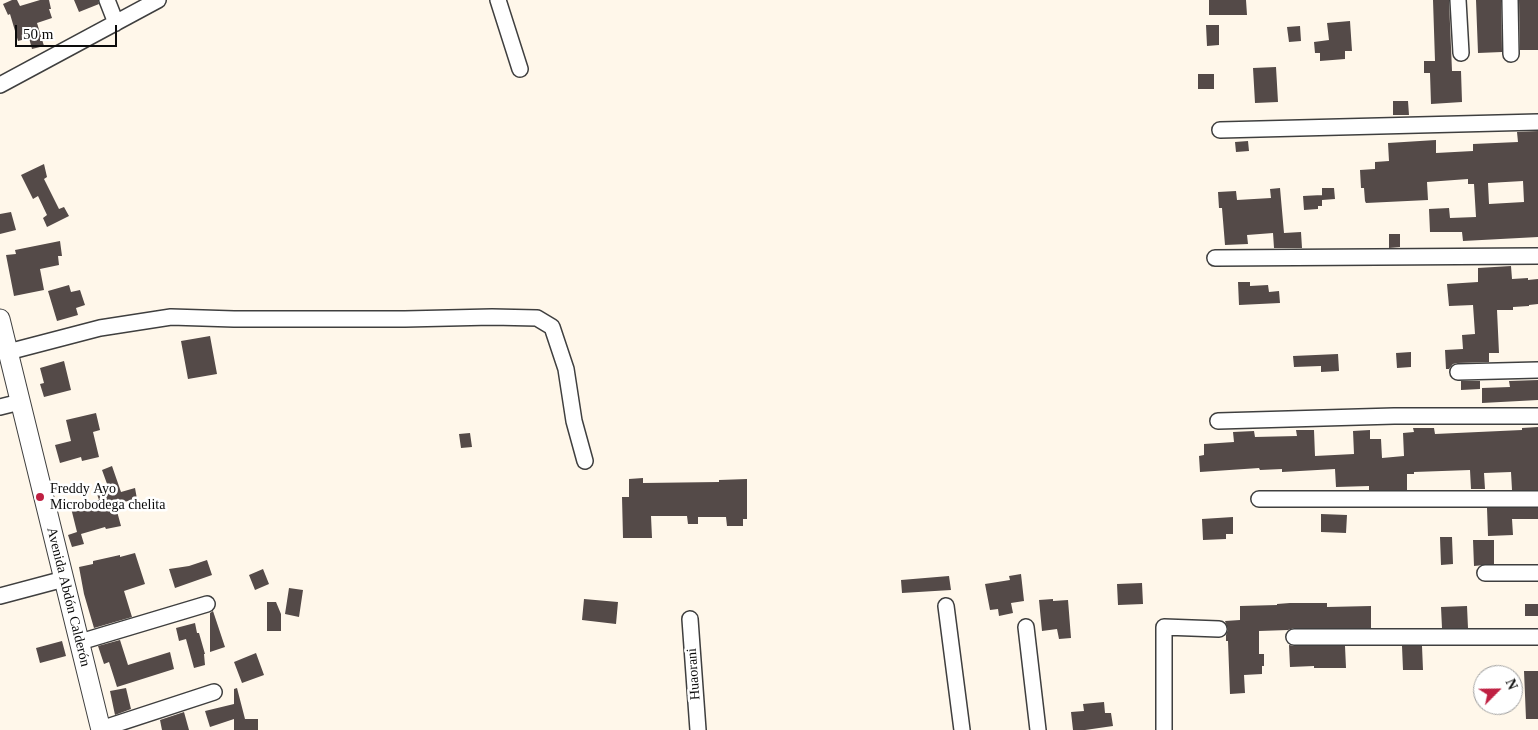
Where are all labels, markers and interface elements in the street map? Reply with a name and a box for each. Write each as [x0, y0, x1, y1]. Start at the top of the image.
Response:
scale bar [18, 15, 120, 47]
text: 50 m [23, 26, 53, 42]
place label: Freddy Ayo Microbodega chelita [50, 481, 165, 514]
marker: Freddy Ayo Microbodega chelita [34, 491, 46, 503]
street label: Avenida Abdón Calderón [43, 526, 93, 668]
street label: Huaorani [684, 647, 704, 701]
north arrow [1473, 665, 1523, 715]
text: N [1502, 677, 1520, 692]

